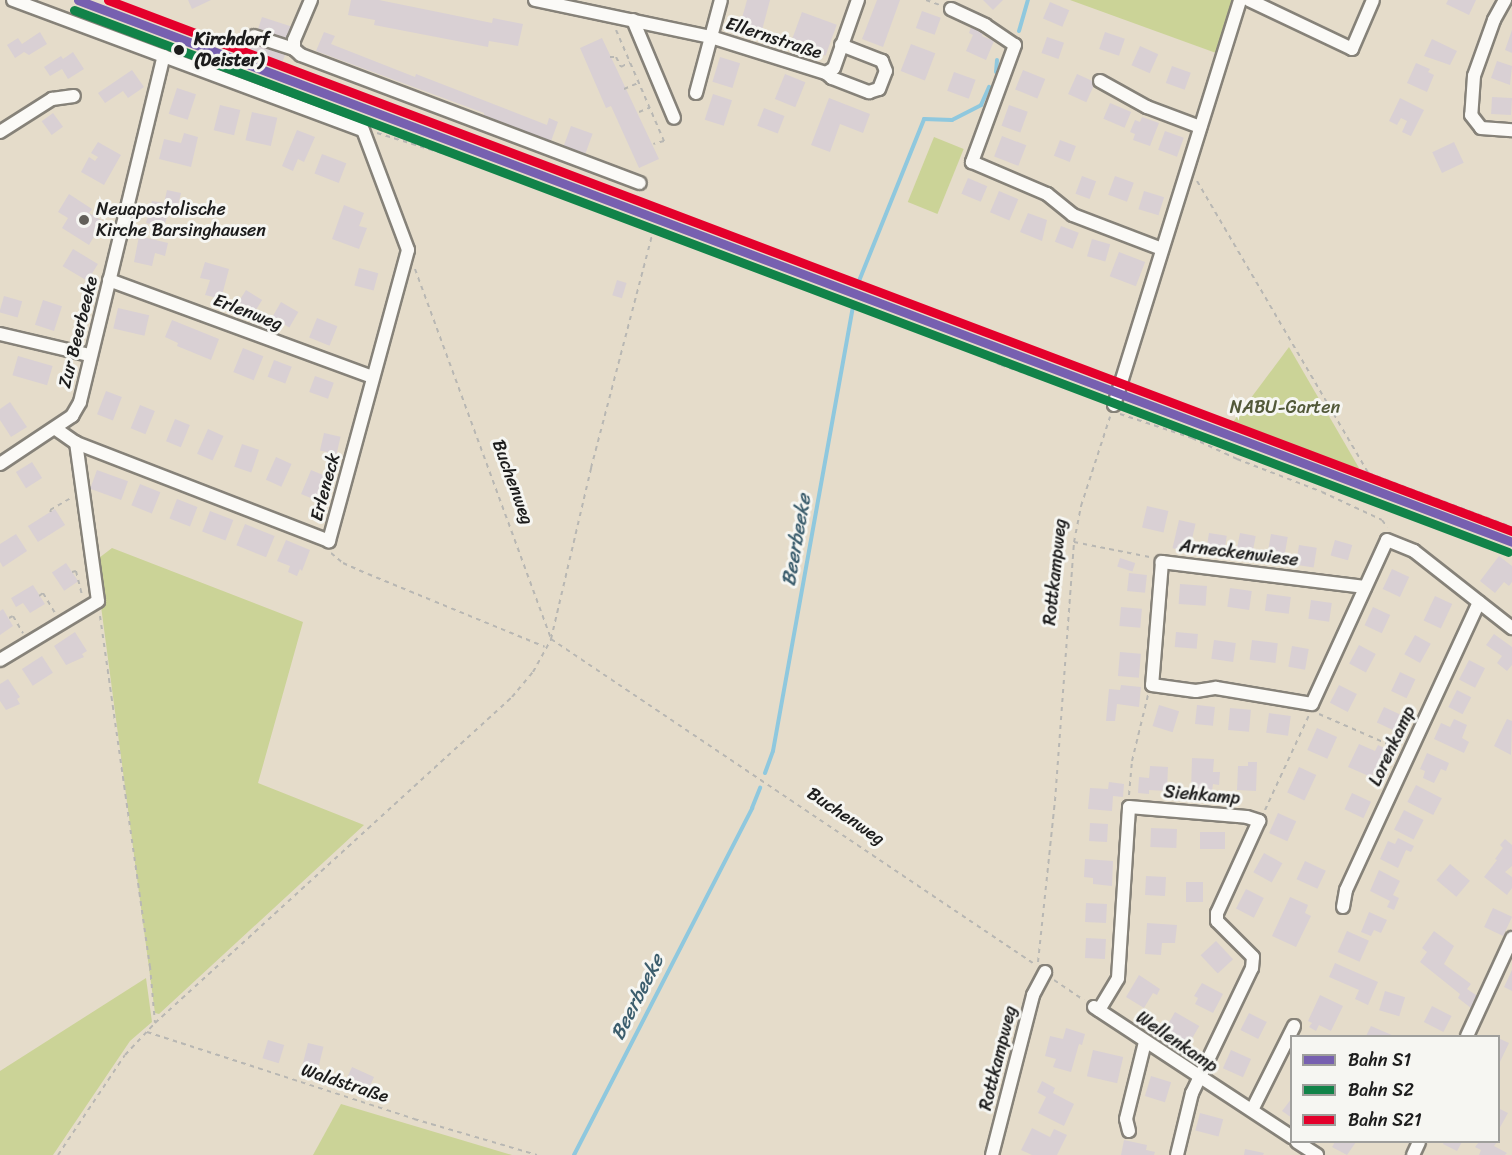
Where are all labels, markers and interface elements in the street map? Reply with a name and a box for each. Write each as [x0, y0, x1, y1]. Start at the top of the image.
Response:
street label: Ellernstraße [723, 12, 825, 64]
place label: Kirchdorf (Deister) [194, 29, 270, 72]
marker: Kirchdorf (Deister) [169, 40, 189, 60]
place label: Neuapostolische Kirche Barsinghausen [96, 199, 266, 242]
marker: Neuapostolische Kirche Barsinghausen [77, 213, 91, 227]
street label: Zur Beerbeeke [54, 274, 102, 390]
street label: Erlenweg [210, 289, 286, 335]
park label: NABU-Garten [1230, 396, 1340, 418]
street label: Buchenweg [488, 437, 538, 527]
street label: Erleneck [306, 451, 344, 523]
water label: Beerbeeke [776, 492, 816, 588]
street label: Rottkampweg [1039, 518, 1071, 626]
street label: Arneckenwiese [1178, 535, 1300, 571]
street label: Lorenkamp [1364, 703, 1420, 789]
street label: Siehkamp [1163, 781, 1241, 809]
street label: Buchenweg [803, 782, 889, 850]
water label: Beerbeeke [605, 950, 669, 1044]
street label: Rottkampweg [975, 1003, 1021, 1113]
street label: Wellenkamp [1132, 1007, 1222, 1077]
legend [1290, 1035, 1500, 1143]
text: Bahn S1 [1348, 1044, 1411, 1076]
street label: Waldstraße [299, 1059, 391, 1107]
text: Bahn S2 [1348, 1074, 1414, 1106]
text: Bahn S21 [1348, 1104, 1422, 1136]

